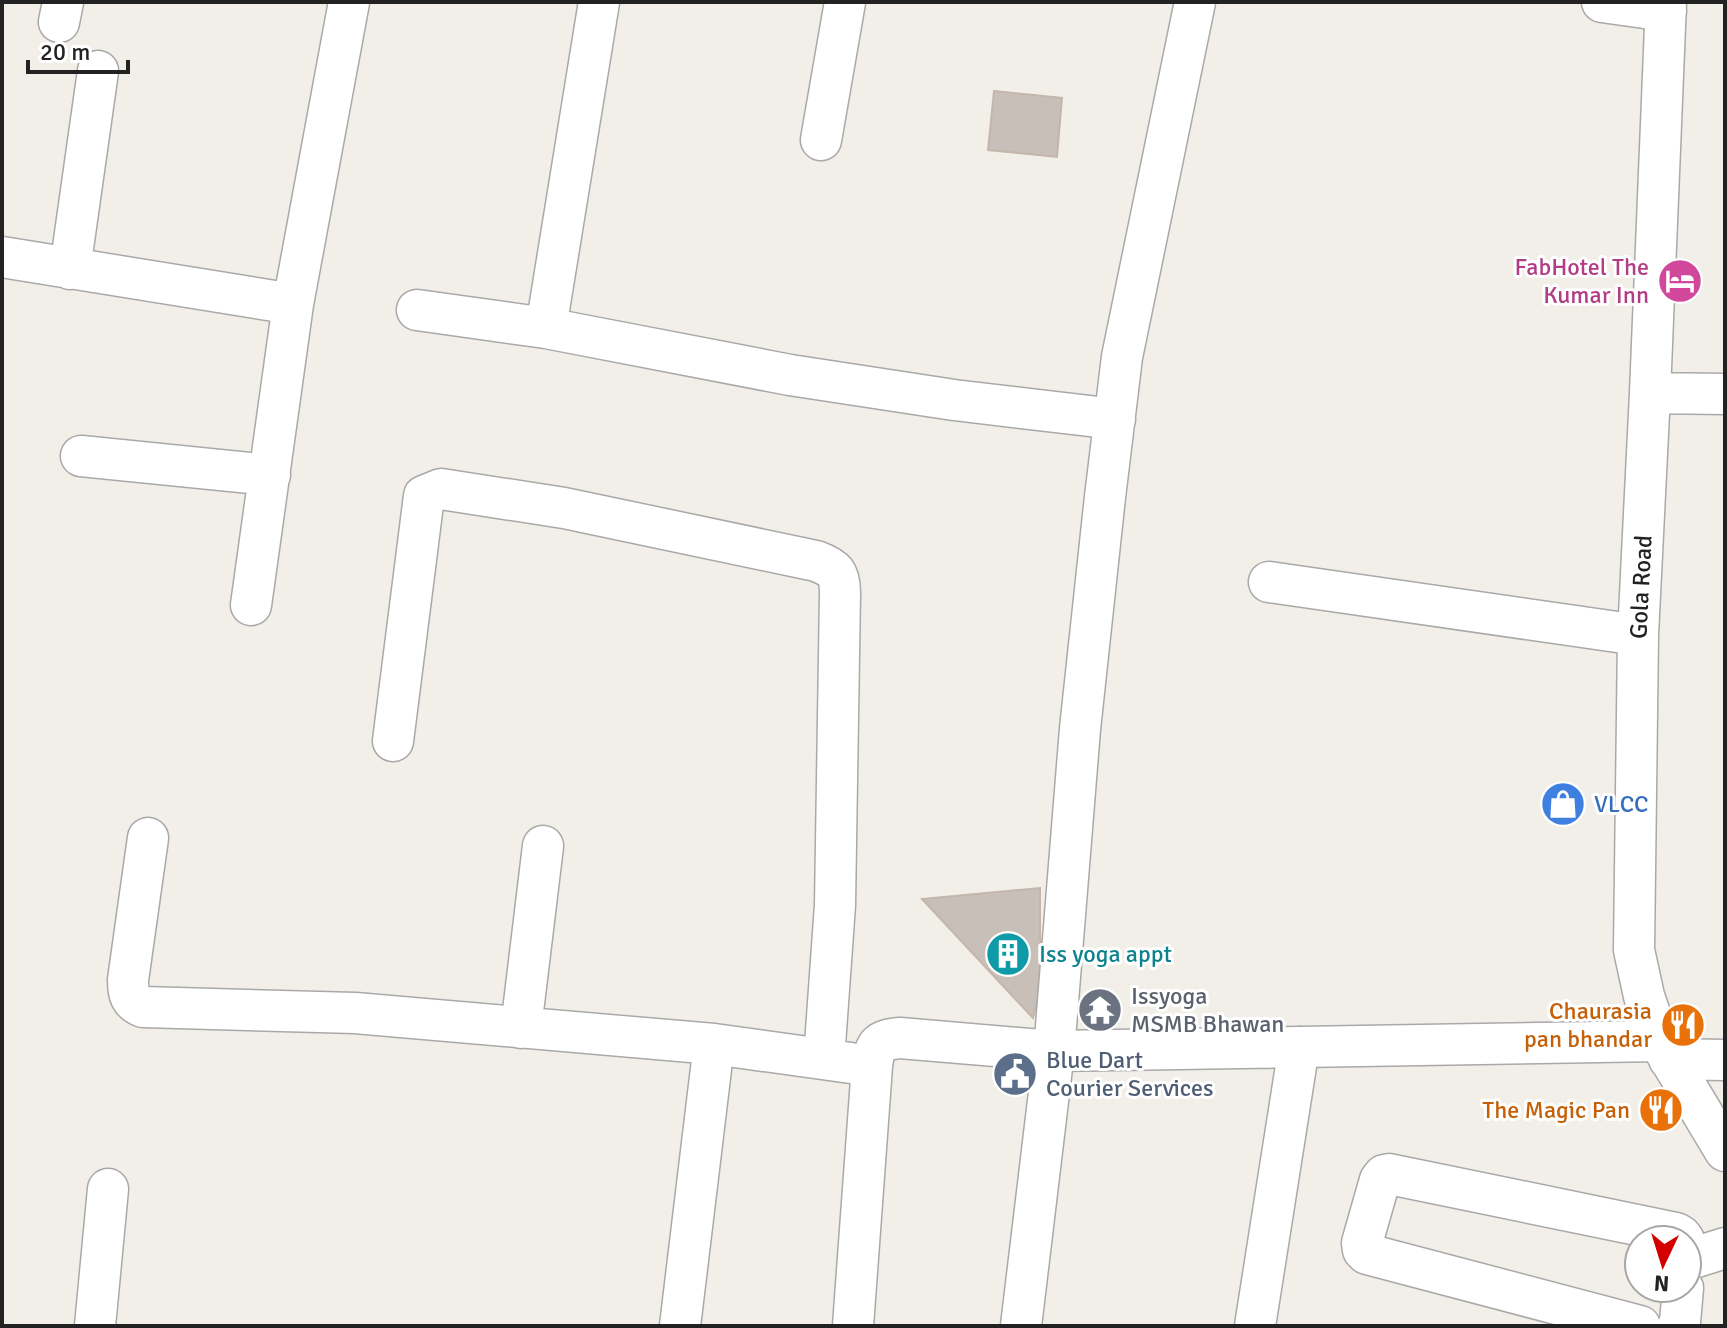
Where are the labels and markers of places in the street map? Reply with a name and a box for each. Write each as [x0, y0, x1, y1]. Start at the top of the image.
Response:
place label: FabHotel The Kumar Inn [1515, 252, 1649, 310]
hotel icon: FabHotel The Kumar Inn [1656, 257, 1704, 305]
shop icon: VLCC [1539, 780, 1587, 828]
place label: VLCC [1594, 789, 1648, 819]
building icon: Iss yoga appt [984, 930, 1032, 978]
place label: Iss yoga appt [1039, 939, 1172, 969]
place label: Issyoga MSMB Bhawan [1131, 981, 1284, 1039]
temple icon: Issyoga MSMB Bhawan [1076, 986, 1124, 1034]
place label: Chaurasia pan bhandar [1524, 996, 1652, 1054]
restaurant icon: Chaurasia pan bhandar [1659, 1001, 1707, 1049]
place label: Blue Dart Courier Services [1046, 1045, 1214, 1103]
public building icon: Blue Dart Courier Services [991, 1050, 1039, 1098]
restaurant icon: The Magic Pan [1637, 1086, 1685, 1134]
place label: The Magic Pan [1482, 1095, 1630, 1125]

